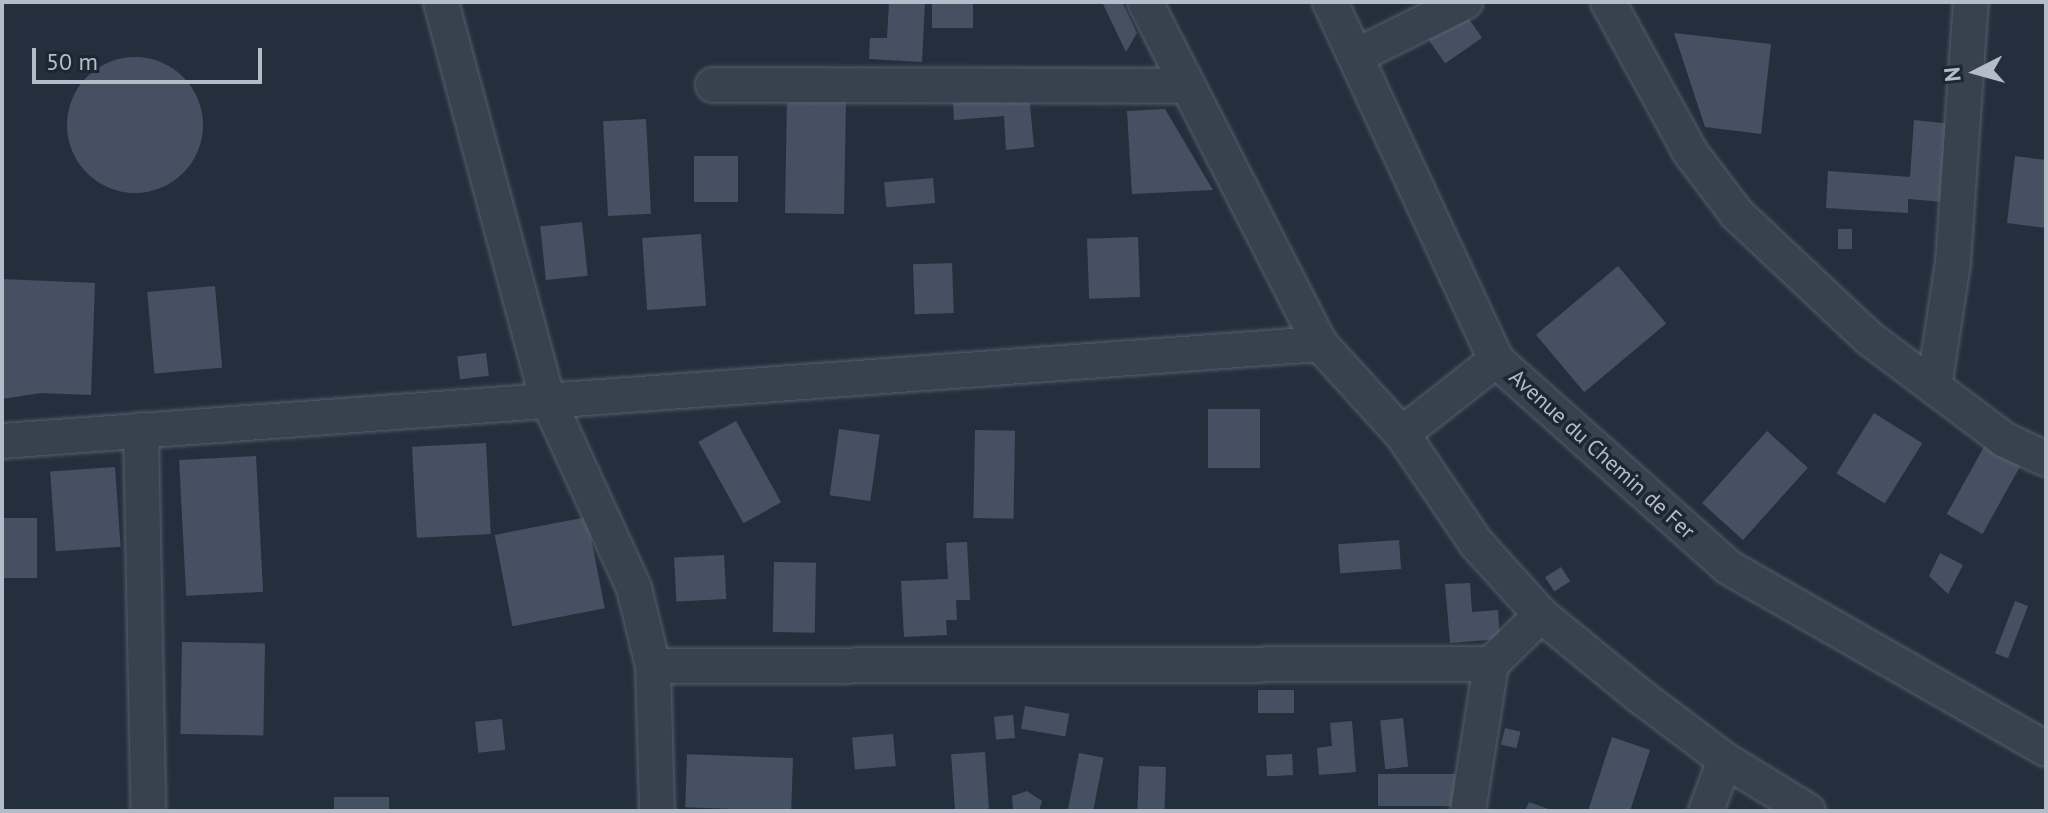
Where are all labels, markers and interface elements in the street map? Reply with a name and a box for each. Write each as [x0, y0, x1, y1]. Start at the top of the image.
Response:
scale bar [36, 32, 266, 82]
north arrow [1936, 32, 2016, 112]
text: 50 m [46, 46, 98, 77]
text: N [1937, 66, 1967, 83]
street label: Avenue du Chemin de Fer [1504, 364, 1700, 544]

